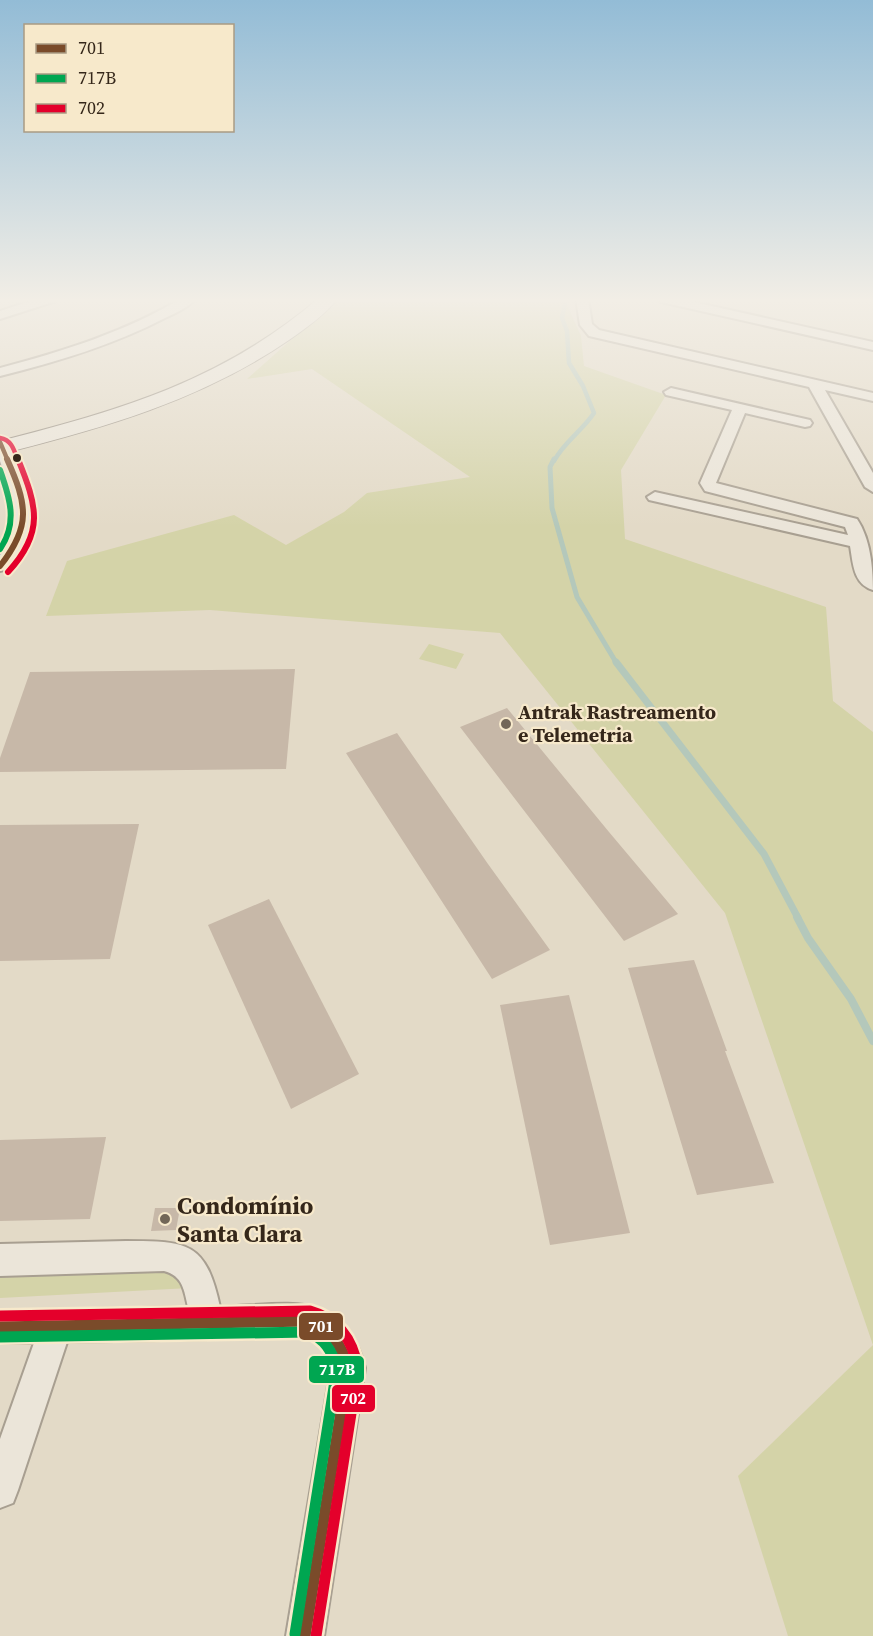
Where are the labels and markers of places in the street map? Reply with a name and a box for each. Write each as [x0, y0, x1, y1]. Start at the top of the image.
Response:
unlabelled marker [11, 452, 23, 464]
place label: Antrak Rastreamento e Telemetria [518, 698, 716, 749]
marker: Antrak Rastreamento e Telemetria [499, 717, 513, 731]
place label: Condomínio Santa Clara [177, 1189, 313, 1250]
marker: Condomínio Santa Clara [158, 1212, 172, 1226]

